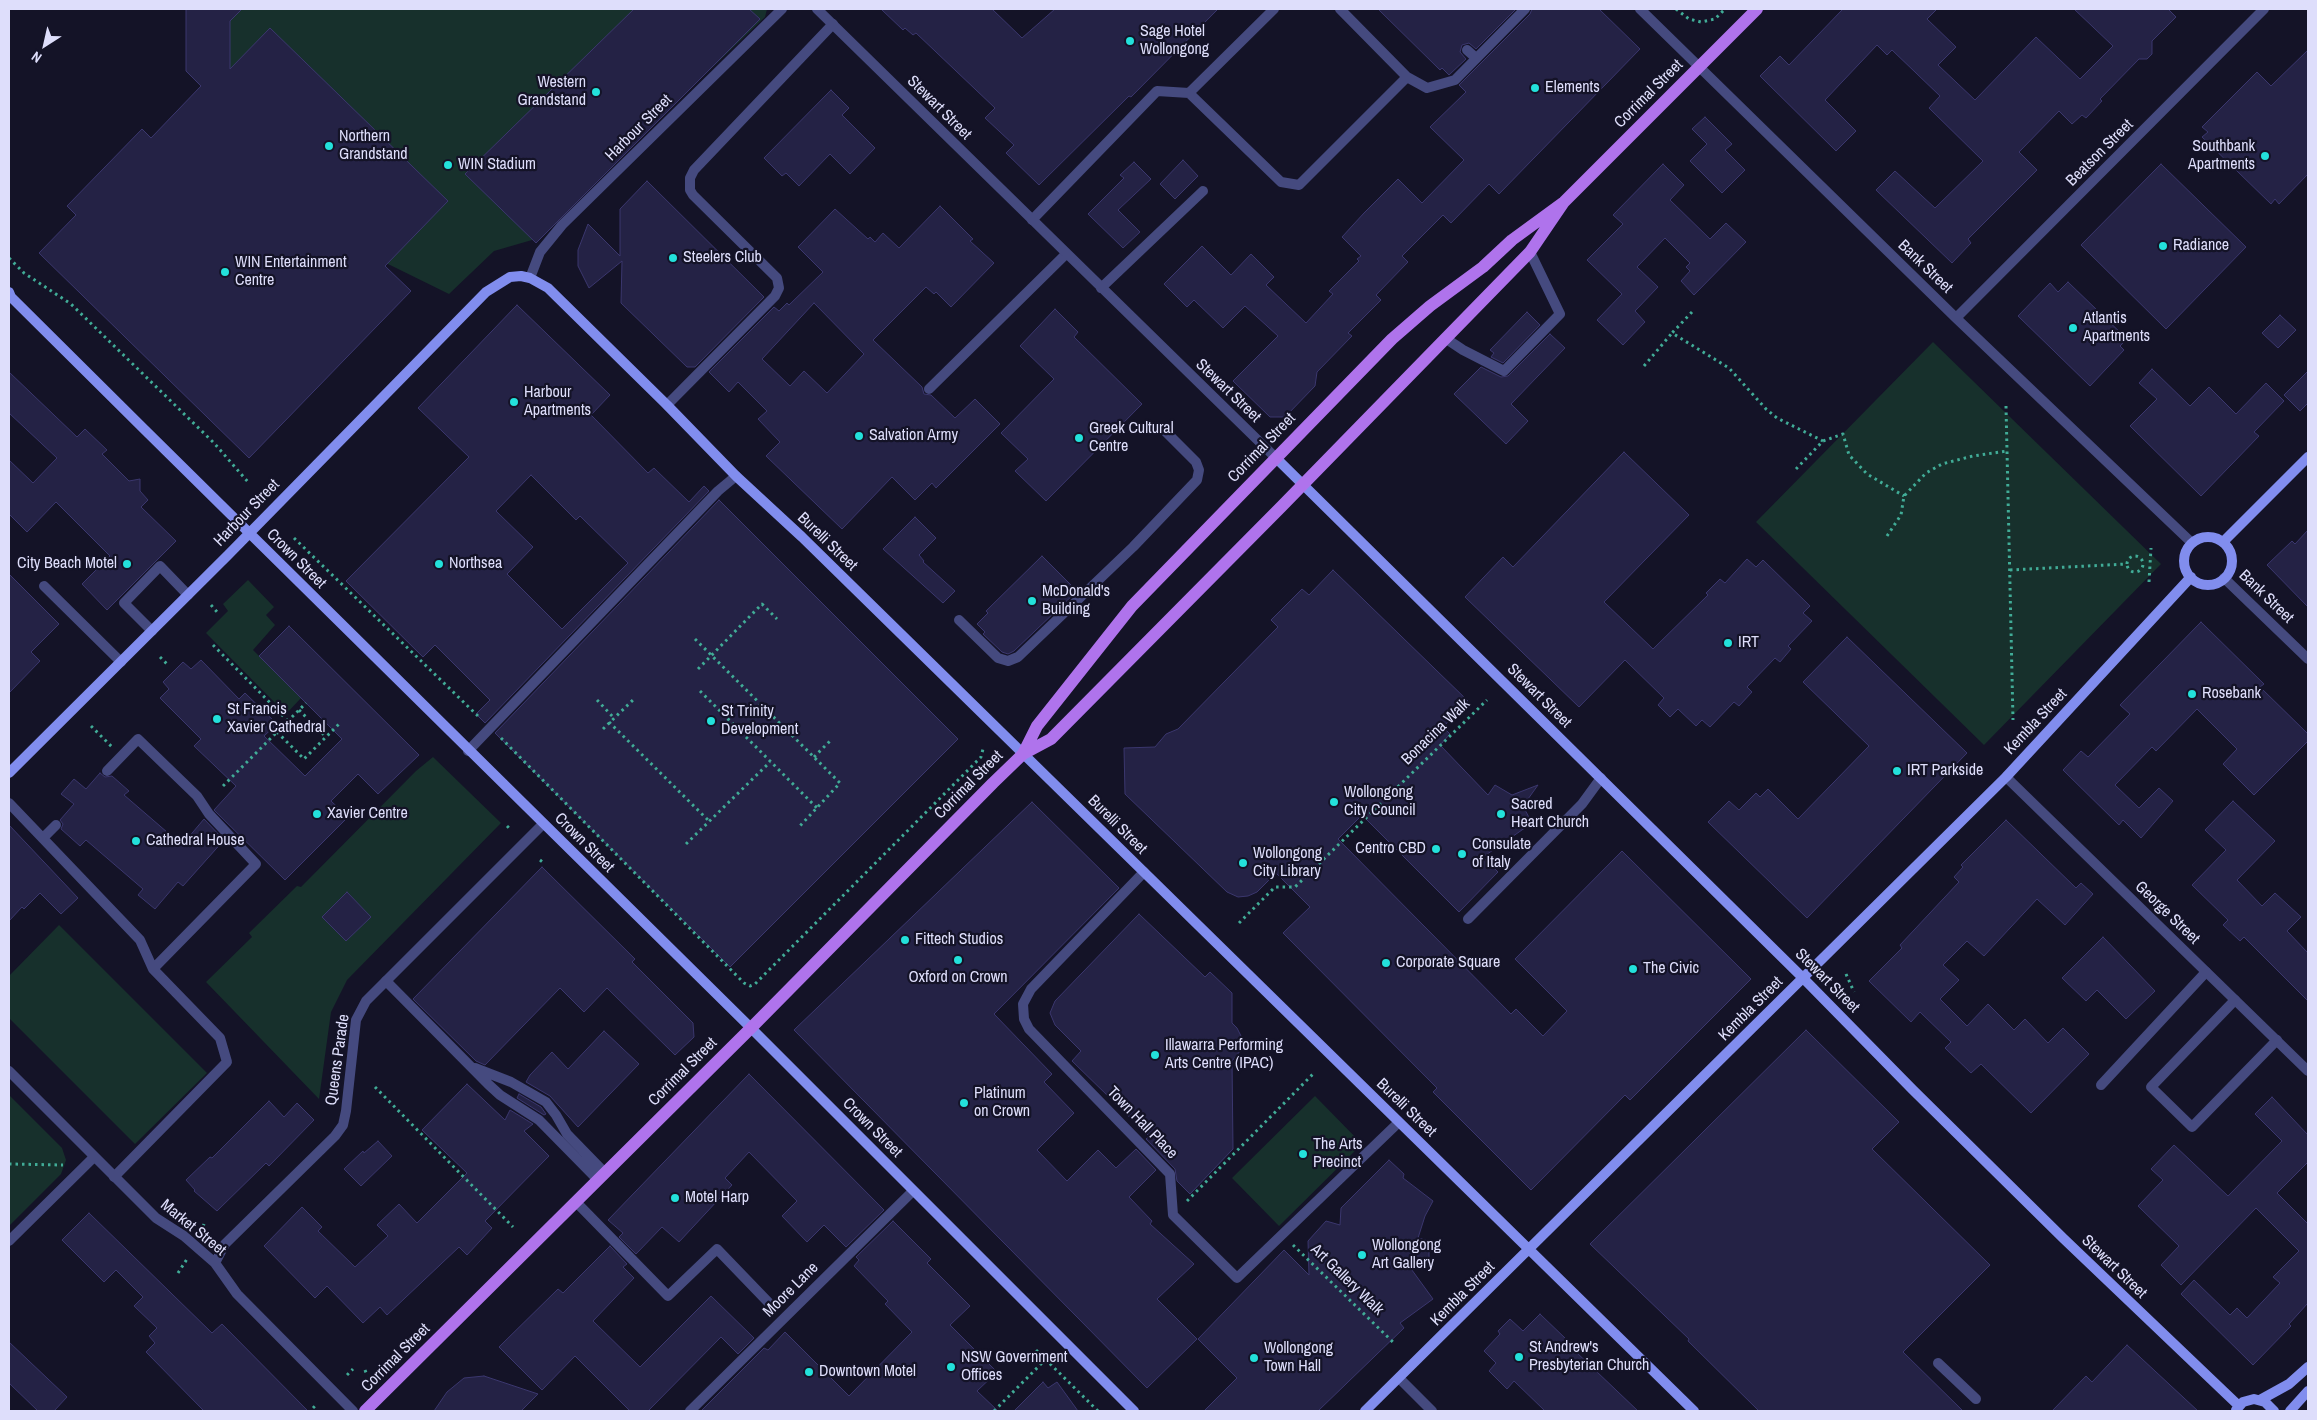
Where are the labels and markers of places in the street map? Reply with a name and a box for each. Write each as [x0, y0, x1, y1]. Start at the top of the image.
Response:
place label: Sage Hotel Wollongong [1140, 22, 1209, 60]
marker: Sage Hotel Wollongong [1124, 35, 1136, 47]
place label: Western Grandstand [517, 73, 586, 111]
place label: Elements [1545, 78, 1600, 98]
marker: Elements [1529, 82, 1541, 94]
marker: Western Grandstand [590, 86, 602, 98]
place label: Northern Grandstand [339, 127, 408, 165]
place label: Southbank Apartments [2188, 137, 2255, 175]
marker: Northern Grandstand [323, 140, 335, 152]
marker: Southbank Apartments [2259, 150, 2271, 162]
place label: WIN Stadium [458, 155, 536, 175]
marker: WIN Stadium [442, 159, 454, 171]
place label: Radiance [2173, 236, 2229, 256]
marker: Radiance [2157, 240, 2169, 252]
place label: Steelers Club [683, 248, 762, 268]
marker: Steelers Club [667, 252, 679, 264]
place label: WIN Entertainment Centre [235, 253, 347, 291]
marker: WIN Entertainment Centre [219, 266, 231, 278]
place label: Atlantis Apartments [2083, 309, 2150, 347]
marker: Atlantis Apartments [2067, 322, 2079, 334]
place label: Harbour Apartments [524, 383, 591, 421]
marker: Harbour Apartments [508, 396, 520, 408]
place label: Greek Cultural Centre [1089, 419, 1174, 457]
place label: Salvation Army [869, 426, 958, 446]
marker: Salvation Army [853, 430, 865, 442]
marker: Greek Cultural Centre [1073, 432, 1085, 444]
place label: City Beach Motel [17, 554, 117, 574]
place label: Northsea [449, 554, 502, 574]
marker: City Beach Motel [121, 558, 133, 570]
marker: Northsea [433, 558, 445, 570]
place label: McDonald's Building [1042, 582, 1110, 620]
marker: McDonald's Building [1026, 595, 1038, 607]
place label: IRT [1738, 633, 1759, 653]
marker: IRT [1722, 637, 1734, 649]
place label: Rosebank [2202, 684, 2261, 704]
marker: Rosebank [2186, 688, 2198, 700]
place label: St Francis Xavier Cathedral [227, 700, 325, 738]
place label: St Trinity Development [721, 702, 798, 740]
marker: St Francis Xavier Cathedral [211, 713, 223, 725]
marker: St Trinity Development [705, 715, 717, 727]
place label: IRT Parkside [1907, 761, 1983, 781]
marker: IRT Parkside [1891, 765, 1903, 777]
place label: Wollongong City Council [1344, 783, 1415, 821]
place label: Sacred Heart Church [1511, 795, 1589, 833]
marker: Wollongong City Council [1328, 796, 1340, 808]
place label: Xavier Centre [327, 804, 408, 824]
marker: Xavier Centre [311, 808, 323, 820]
marker: Sacred Heart Church [1495, 808, 1507, 820]
place label: Cathedral House [146, 831, 244, 851]
marker: Cathedral House [130, 835, 142, 847]
place label: Consulate of Italy [1472, 835, 1531, 873]
place label: Centro CBD [1355, 839, 1426, 859]
marker: Centro CBD [1430, 843, 1442, 855]
place label: Wollongong City Library [1253, 844, 1322, 882]
marker: Consulate of Italy [1456, 848, 1468, 860]
marker: Wollongong City Library [1237, 857, 1249, 869]
place label: Fittech Studios [915, 930, 1003, 950]
marker: Fittech Studios [899, 934, 911, 946]
place label: Corporate Square [1396, 953, 1500, 973]
marker: Oxford on Crown [952, 954, 964, 966]
marker: Corporate Square [1380, 957, 1392, 969]
place label: The Civic [1643, 959, 1699, 979]
marker: The Civic [1627, 963, 1639, 975]
place label: Oxford on Crown [908, 968, 1008, 988]
place label: Illawarra Performing Arts Centre (IPAC) [1165, 1036, 1283, 1074]
marker: Illawarra Performing Arts Centre (IPAC) [1149, 1049, 1161, 1061]
place label: Platinum on Crown [974, 1084, 1030, 1122]
marker: Platinum on Crown [958, 1097, 970, 1109]
place label: The Arts Precinct [1313, 1135, 1363, 1173]
marker: The Arts Precinct [1297, 1148, 1309, 1160]
place label: Motel Harp [685, 1188, 749, 1208]
marker: Motel Harp [669, 1192, 681, 1204]
place label: Wollongong Art Gallery [1372, 1236, 1441, 1274]
marker: Wollongong Art Gallery [1356, 1249, 1368, 1261]
place label: St Andrew's Presbyterian Church [1529, 1338, 1649, 1376]
place label: Wollongong Town Hall [1264, 1339, 1333, 1377]
place label: NSW Government Offices [961, 1348, 1067, 1386]
marker: St Andrew's Presbyterian Church [1513, 1351, 1525, 1363]
marker: Wollongong Town Hall [1248, 1352, 1260, 1364]
marker: NSW Government Offices [945, 1361, 957, 1373]
place label: Downtown Motel [819, 1362, 916, 1382]
marker: Downtown Motel [803, 1366, 815, 1378]

